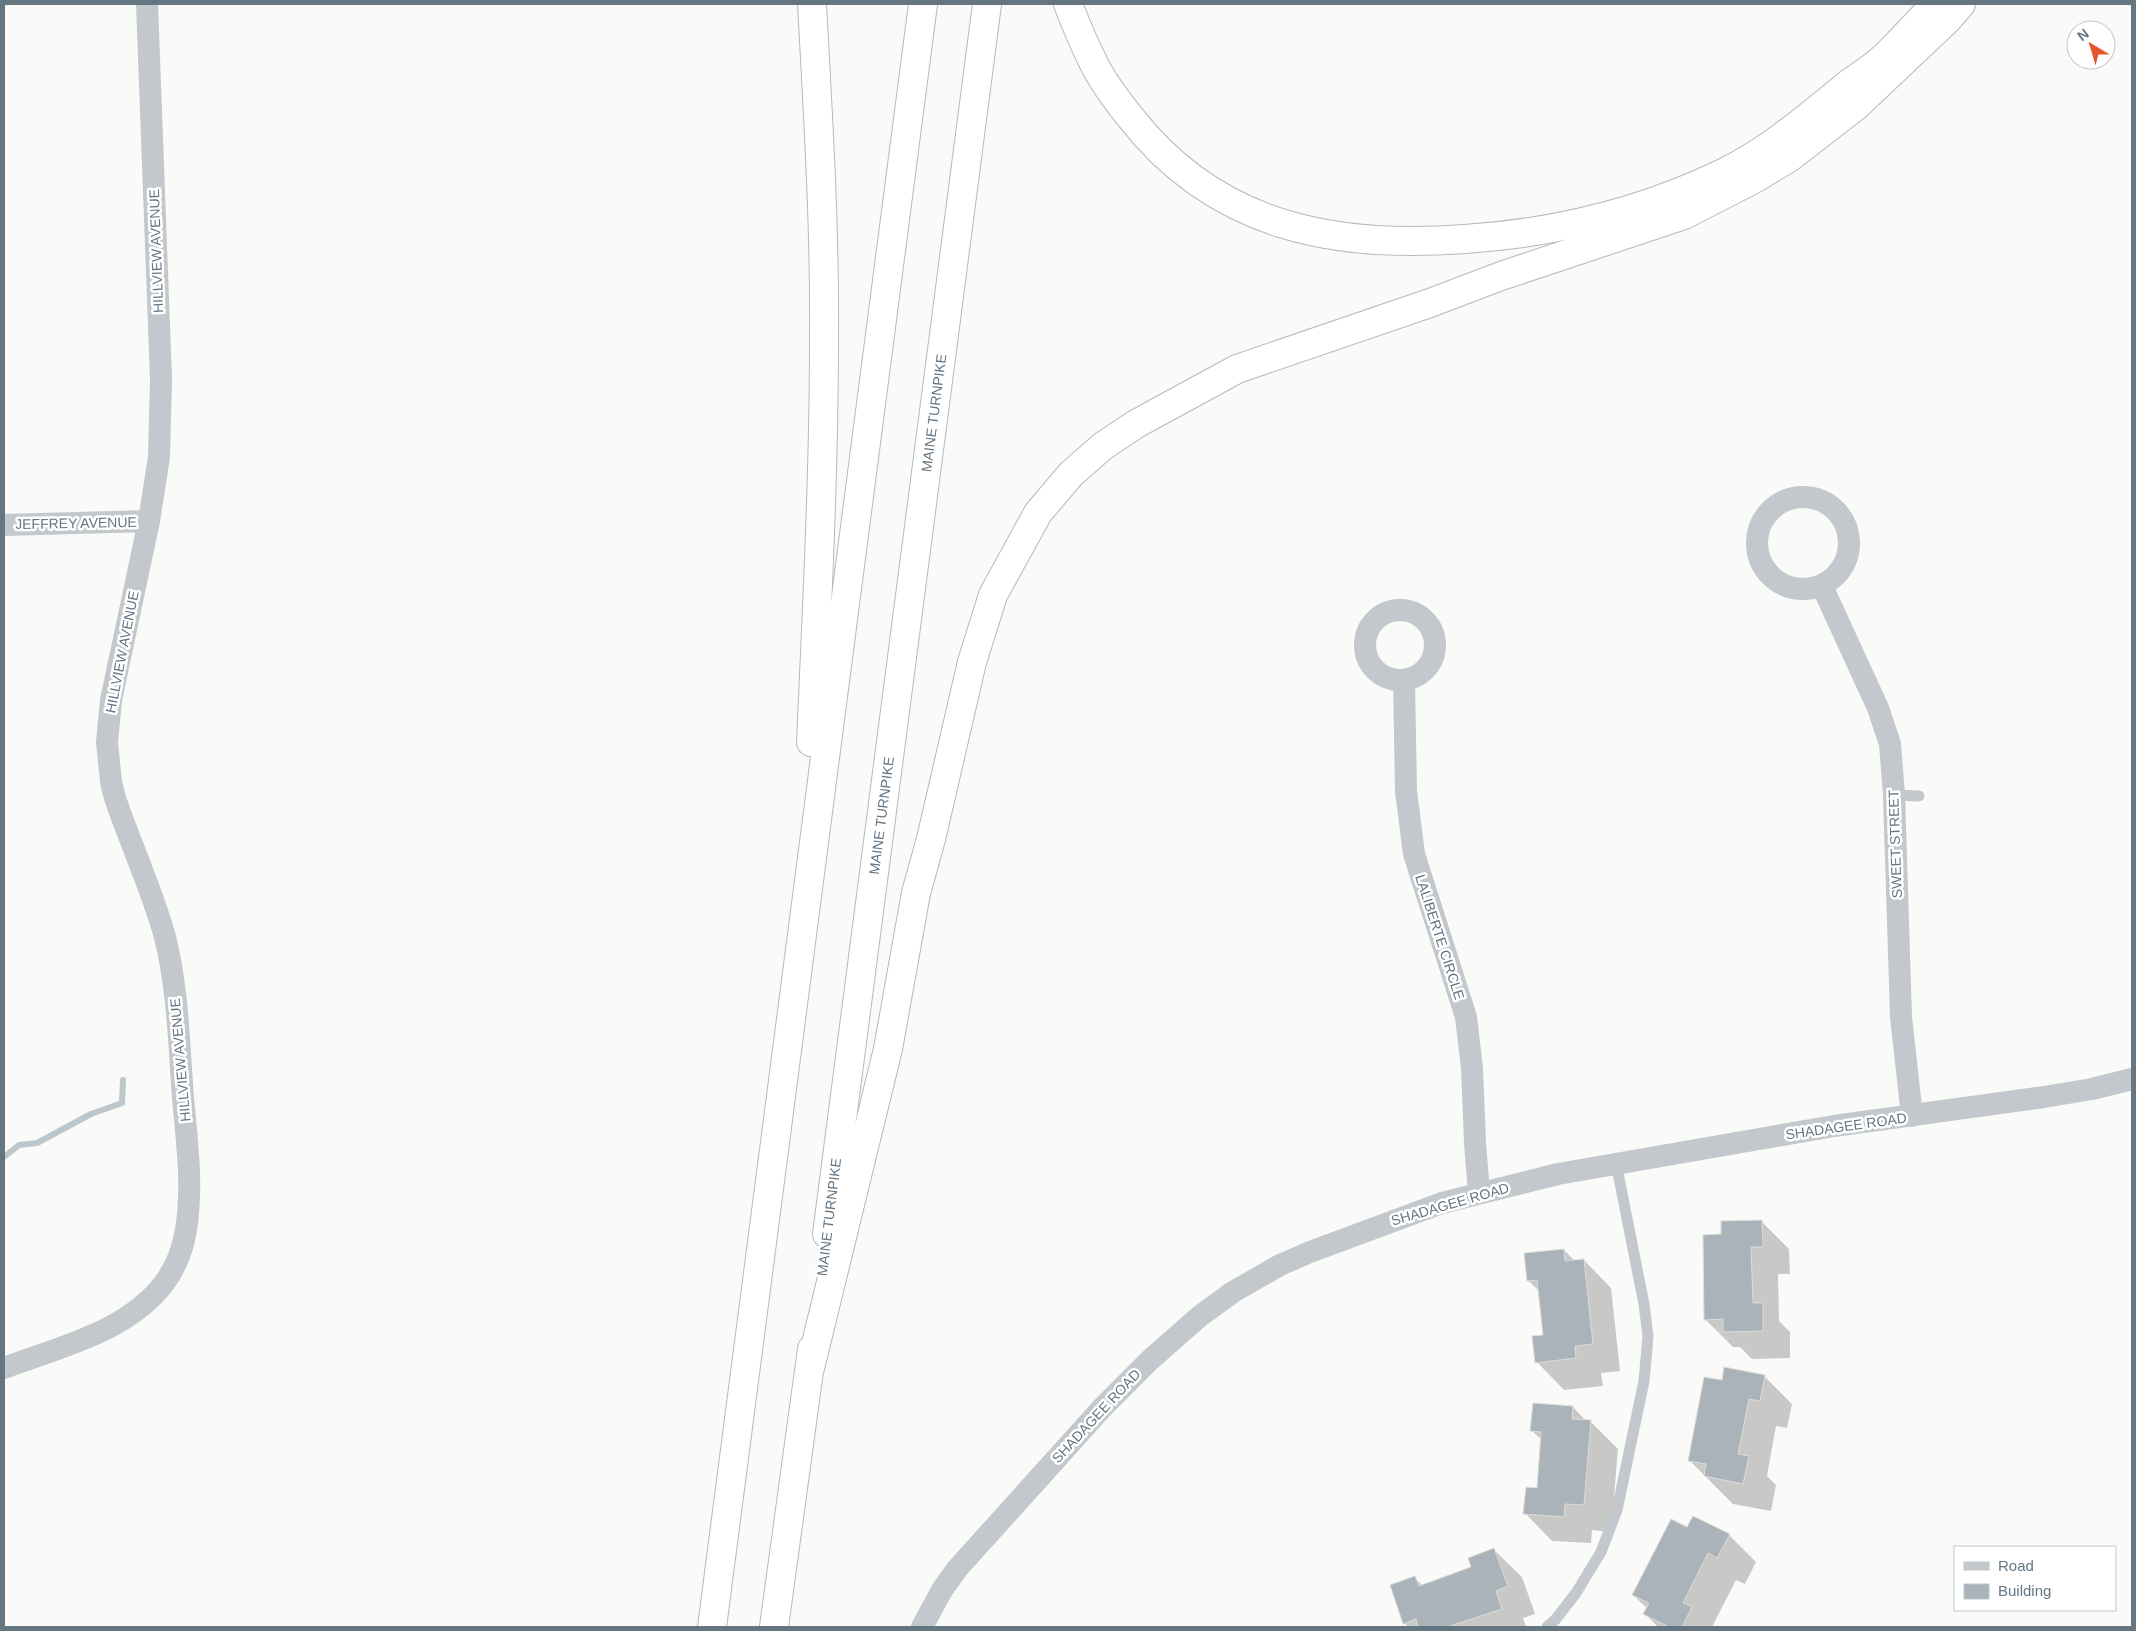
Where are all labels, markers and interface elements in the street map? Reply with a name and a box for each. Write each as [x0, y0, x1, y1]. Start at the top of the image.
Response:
north arrow [2066, 20, 2116, 70]
text: N [2074, 25, 2092, 44]
street label: HILLVIEW AVENUE [146, 189, 166, 313]
street label: MAINE TURNPIKE [918, 353, 949, 473]
street label: JEFFREY AVENUE [15, 514, 137, 532]
street label: HILLVIEW AVENUE [102, 590, 142, 714]
street label: MAINE TURNPIKE [866, 756, 897, 875]
street label: SWEET STREET [1885, 789, 1905, 899]
street label: LALIBERTE CIRCLE [1412, 872, 1468, 1002]
street label: HILLVIEW AVENUE [167, 998, 193, 1122]
street label: SHADAGEE ROAD [1784, 1110, 1908, 1142]
street label: MAINE TURNPIKE [814, 1157, 844, 1277]
street label: SHADAGEE ROAD [1389, 1179, 1511, 1229]
street label: SHADAGEE ROAD [1048, 1366, 1144, 1466]
legend [1954, 1546, 2116, 1611]
text: Road [1998, 1557, 2034, 1574]
text: Building [1998, 1582, 2051, 1599]

